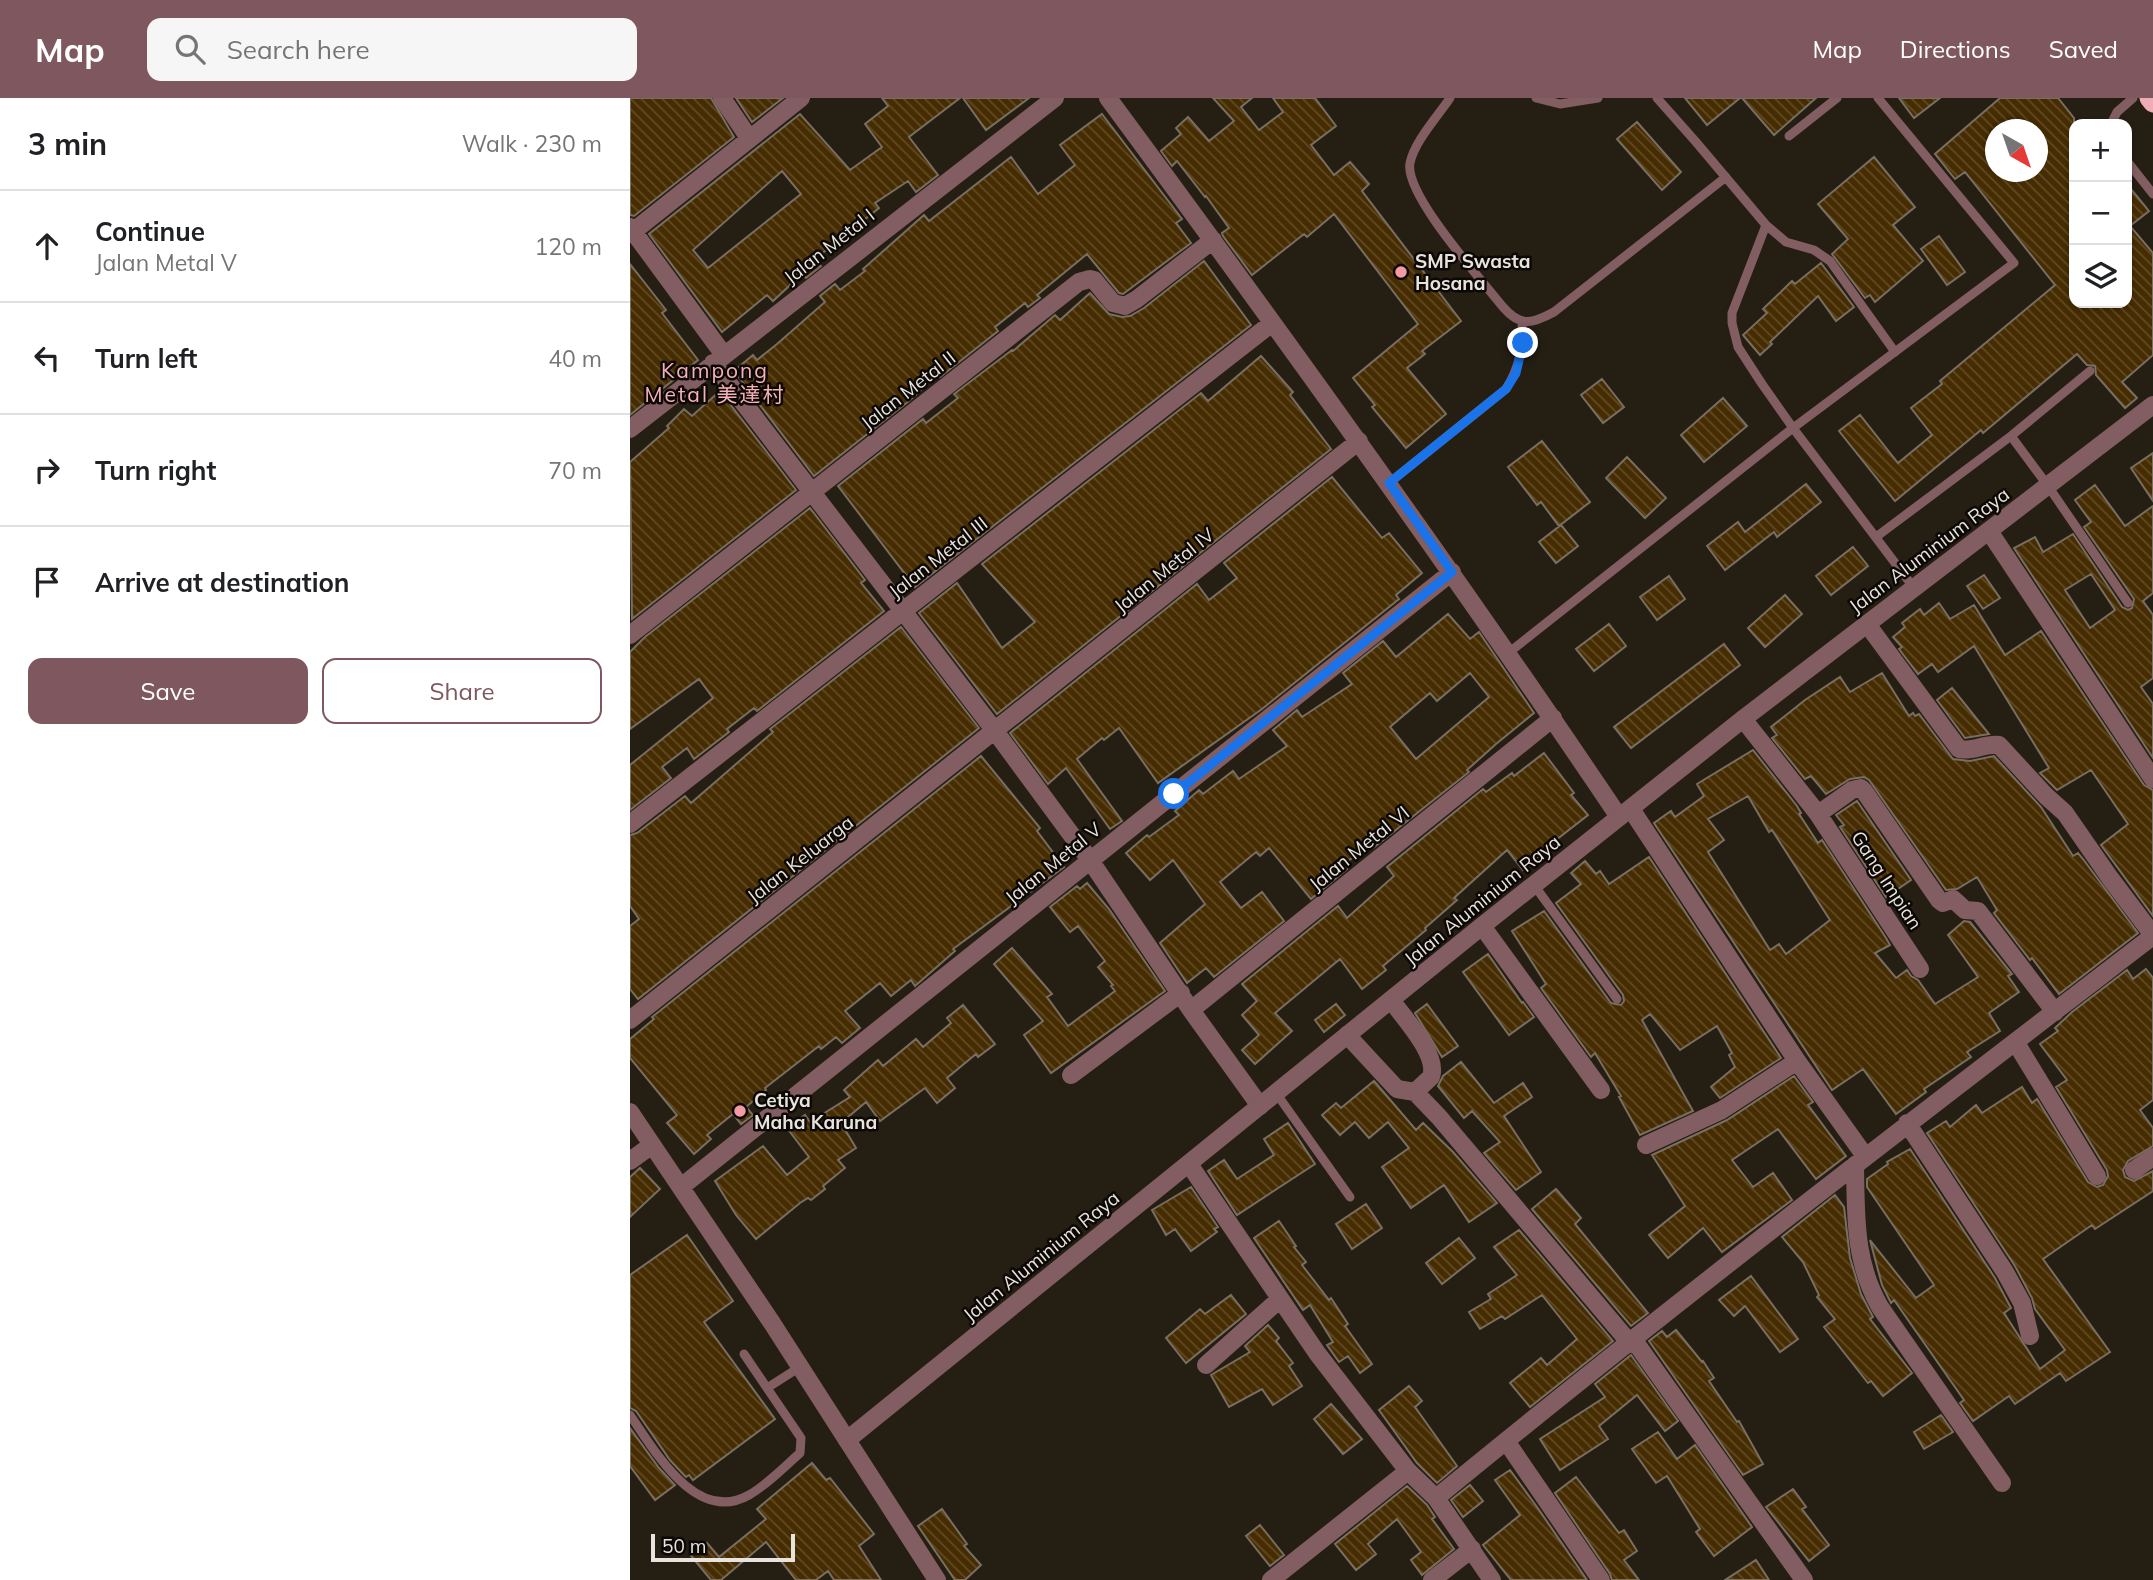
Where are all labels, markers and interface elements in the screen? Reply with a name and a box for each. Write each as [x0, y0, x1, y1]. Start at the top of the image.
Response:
search box [147, 18, 637, 81]
text: Map [35, 29, 105, 70]
icon: search [171, 30, 209, 68]
text: Search here [227, 33, 370, 66]
text: Map [1812, 34, 1862, 64]
text: Directions [1900, 34, 2011, 64]
text: Saved [2049, 34, 2118, 64]
north arrow [1985, 119, 2048, 182]
map controls [2069, 119, 2132, 308]
button: + [2069, 119, 2132, 182]
text: 3 min [28, 125, 107, 163]
text: Walk · 230 m [462, 129, 602, 158]
button: − [2069, 182, 2132, 245]
street label: Jalan Metal I [779, 203, 879, 289]
text: Continue [95, 215, 205, 248]
icon: ahead [28, 227, 66, 265]
text: 120 m [534, 232, 602, 261]
button: layers [2069, 245, 2132, 308]
text: Jalan Metal V [95, 248, 237, 277]
place label: SMP Swasta Hosana [1415, 249, 1531, 295]
marker: SMP Swasta Hosana [1393, 264, 1409, 280]
route end [1507, 327, 1538, 358]
icon: left [28, 339, 66, 377]
text: Turn left [95, 342, 197, 375]
text: 40 m [548, 344, 602, 373]
street label: Jalan Metal II [856, 346, 960, 434]
district label: Kampong Metal 美達村 [645, 357, 785, 407]
icon: right [28, 451, 66, 489]
text: Turn right [95, 454, 216, 487]
text: 70 m [548, 456, 602, 485]
street label: Jalan Aluminium Raya [1844, 482, 2014, 618]
street label: Jalan Metal III [884, 511, 992, 603]
street label: Jalan Metal IV [1109, 522, 1220, 618]
icon: arrive [28, 563, 66, 601]
text: Arrive at destination [95, 566, 350, 599]
button: Save [28, 658, 308, 724]
button: Share [322, 658, 602, 724]
route start [1158, 778, 1189, 809]
street label: Jalan Metal VI [1304, 800, 1414, 896]
street label: Jalan Keluarga [742, 810, 858, 908]
street label: Jalan Metal V [1000, 816, 1107, 909]
street label: Gang Impian [1846, 826, 1928, 934]
street label: Jalan Aluminium Raya [1399, 830, 1565, 970]
place label: Cetiya Maha Karuna [754, 1088, 877, 1134]
marker: Cetiya Maha Karuna [732, 1103, 748, 1119]
street label: Jalan Aluminium Raya [958, 1186, 1124, 1326]
scale bar [651, 1531, 794, 1563]
text: 50 m [662, 1534, 706, 1558]

